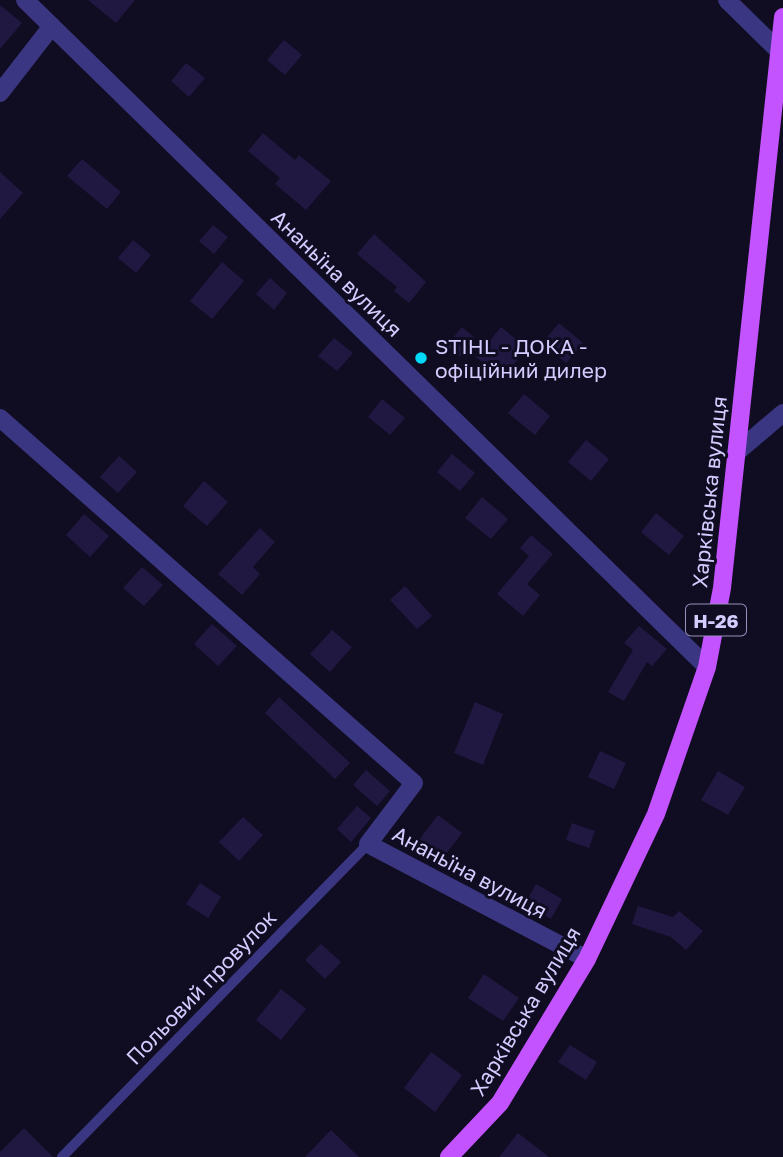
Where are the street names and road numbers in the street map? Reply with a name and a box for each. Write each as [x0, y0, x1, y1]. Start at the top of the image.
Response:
street label: Ананьїна вулиця [266, 204, 408, 342]
street label: Харківська вулиця [686, 395, 732, 589]
road number: Н-26 [686, 604, 746, 636]
street label: Ананьїна вулиця [388, 820, 552, 924]
street label: Польовий провулок [120, 904, 282, 1070]
street label: Харківська вулиця [464, 922, 586, 1100]

